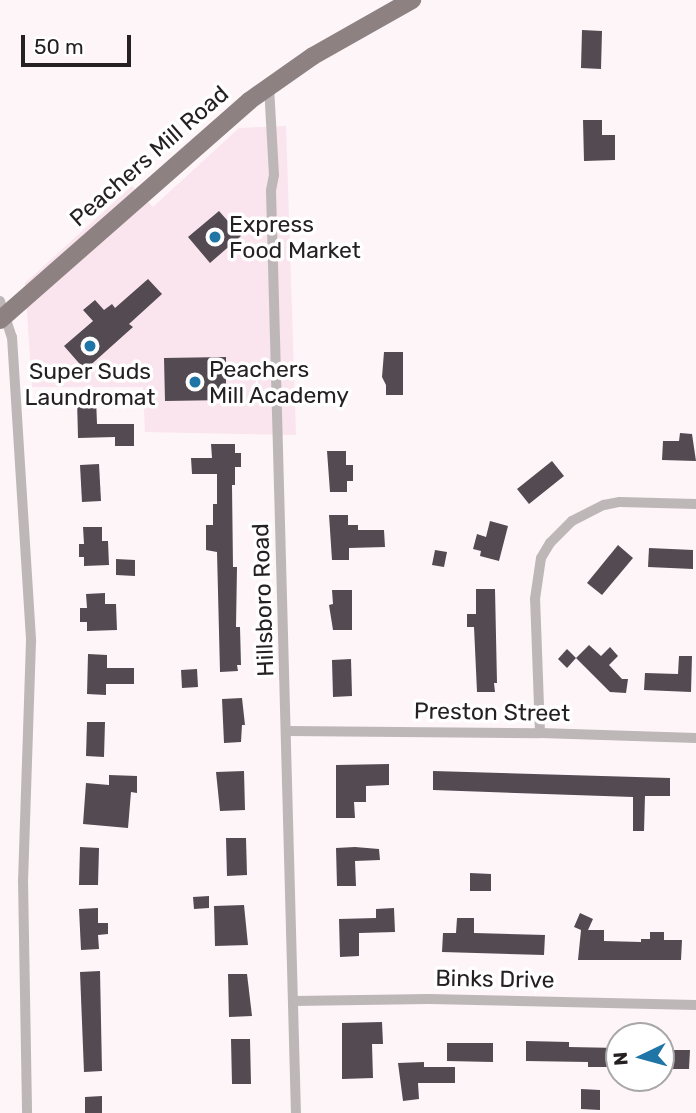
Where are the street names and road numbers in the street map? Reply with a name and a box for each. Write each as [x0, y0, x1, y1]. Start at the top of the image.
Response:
street label: Peachers Mill Road [64, 80, 234, 232]
street label: Hillsboro Road [247, 523, 279, 677]
street label: Preston Street [414, 697, 570, 727]
street label: Binks Drive [435, 964, 555, 994]

